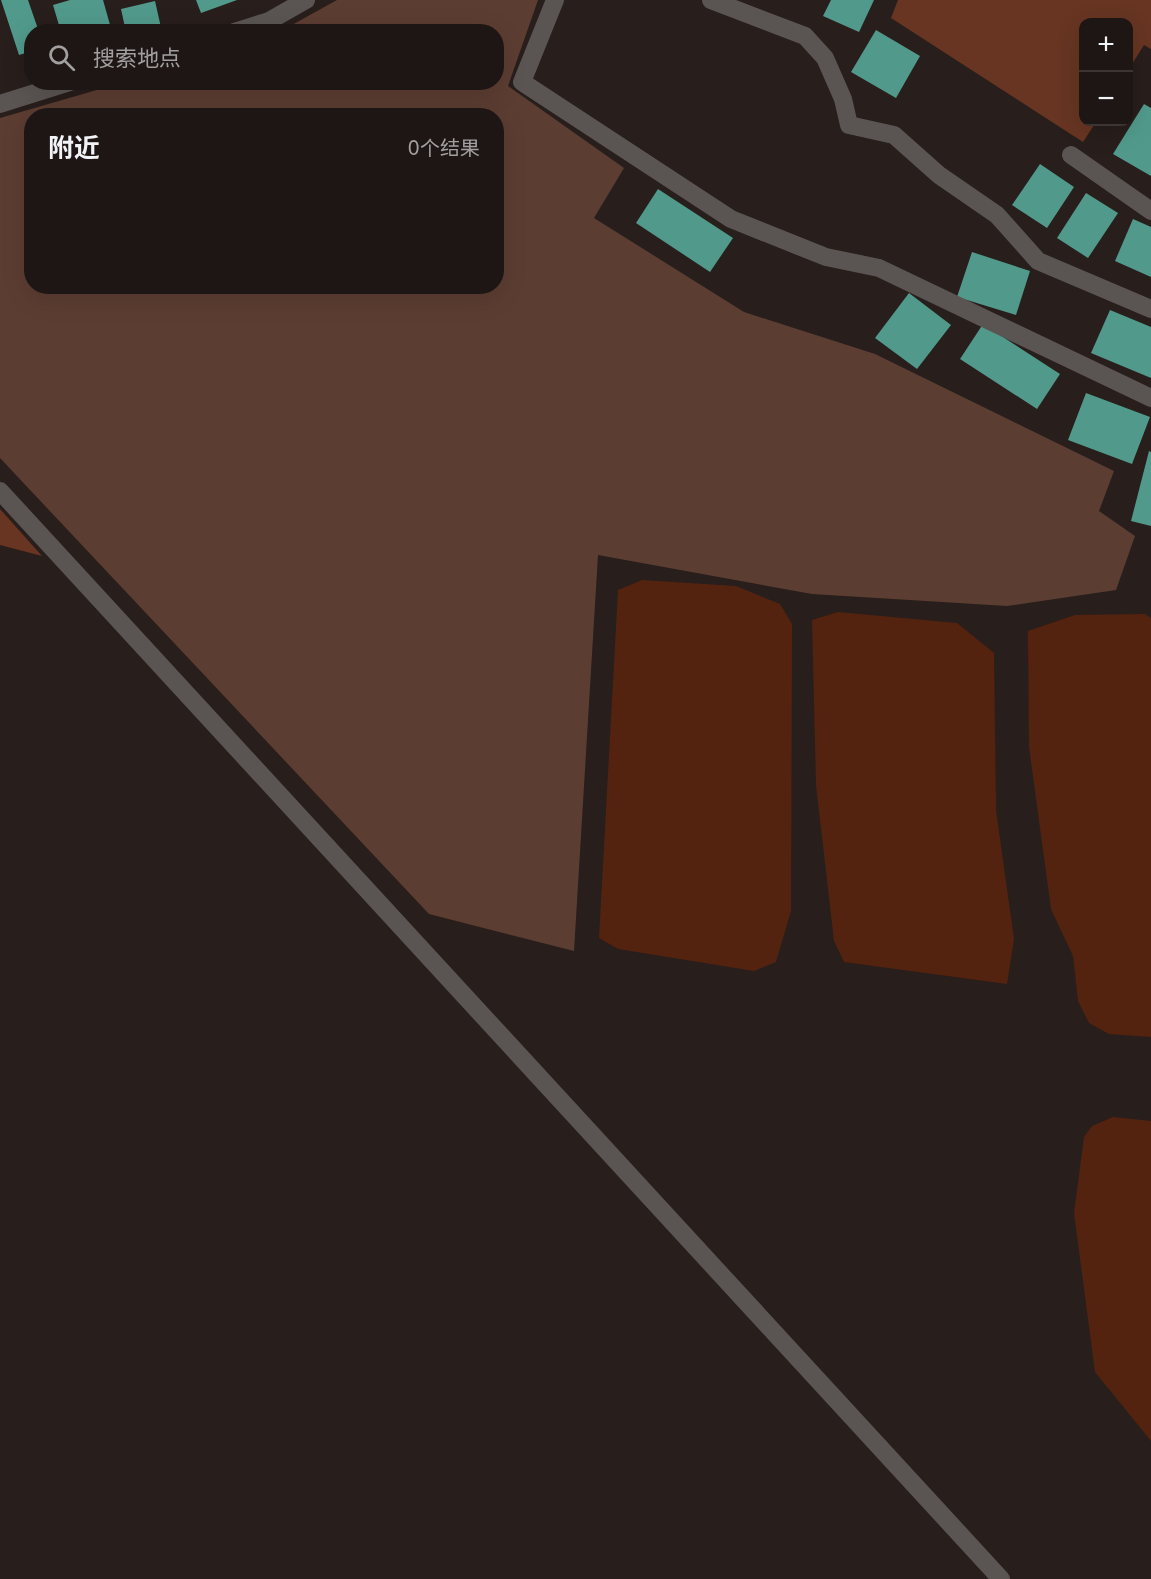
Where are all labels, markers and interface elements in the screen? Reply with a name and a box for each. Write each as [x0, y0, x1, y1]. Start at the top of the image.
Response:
map controls [1079, 18, 1133, 126]
button: + [1079, 18, 1133, 72]
search box [24, 24, 504, 90]
icon: search [45, 41, 78, 74]
text: 搜索地点 [93, 47, 181, 74]
button: − [1079, 72, 1133, 126]
text: 附近 [48, 134, 100, 167]
text: 0个结果 [407, 137, 480, 163]

